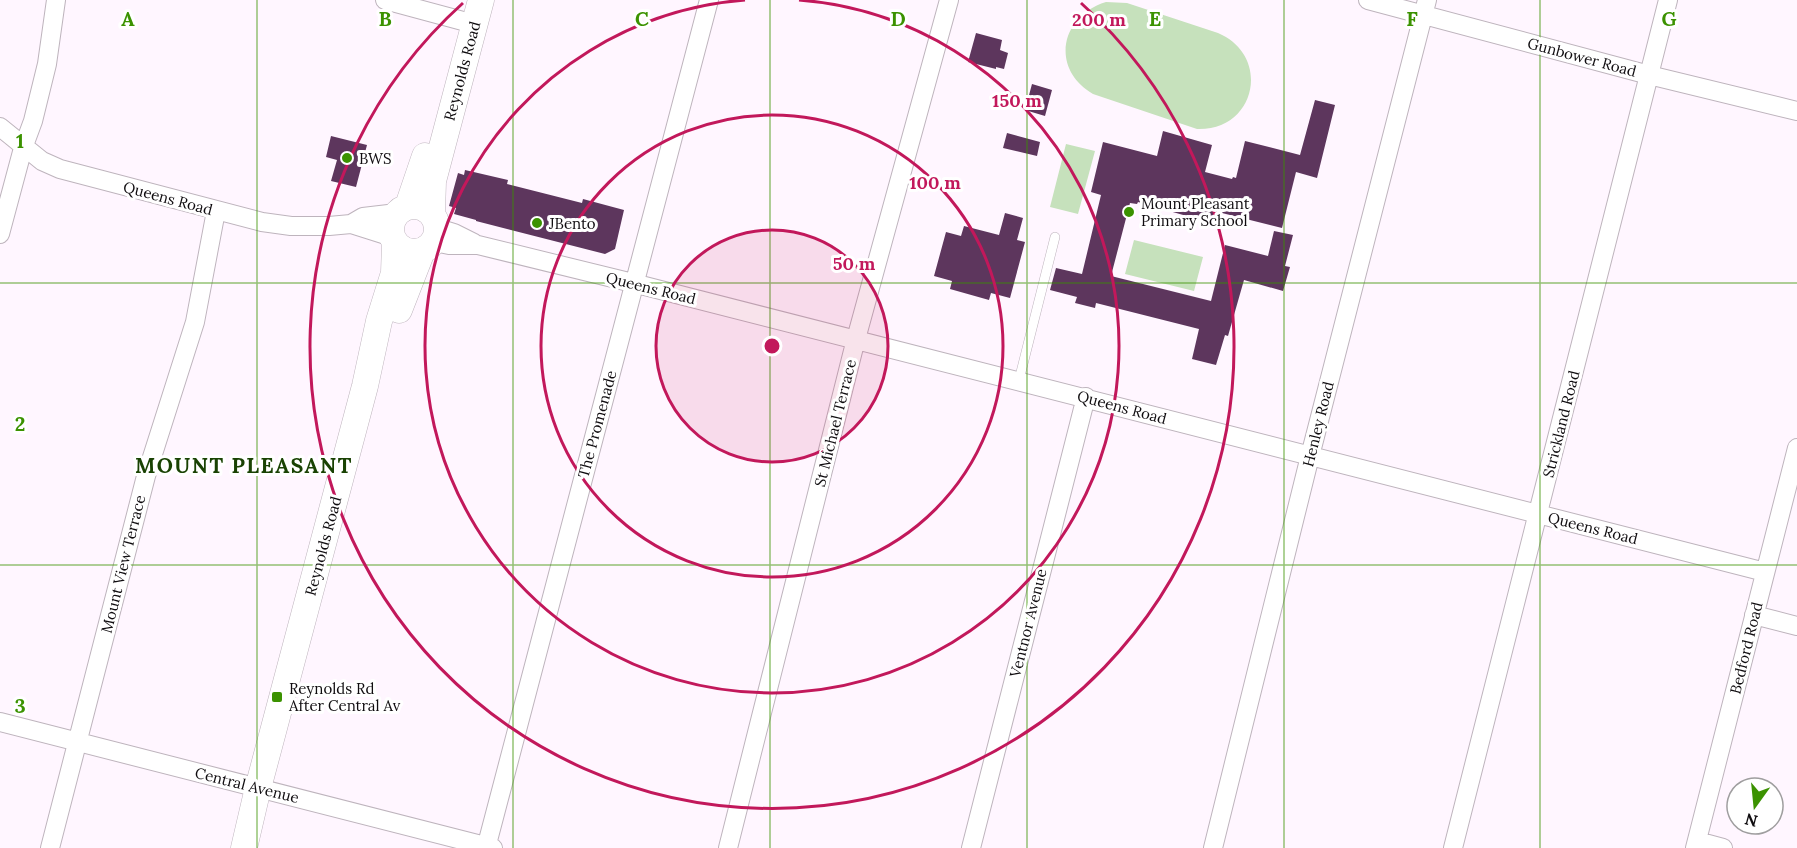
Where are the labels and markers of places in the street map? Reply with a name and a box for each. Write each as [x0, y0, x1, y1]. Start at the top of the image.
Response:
place label: BWS [359, 149, 391, 168]
marker: BWS [340, 151, 354, 165]
place label: Mount Pleasant Primary School [1141, 194, 1250, 230]
marker: Mount Pleasant Primary School [1122, 205, 1136, 219]
place label: JBento [548, 214, 596, 233]
marker: JBento [530, 216, 544, 230]
centre of rings [762, 336, 782, 356]
place label: Reynolds Rd After Central Av [288, 679, 401, 715]
marker: Reynolds Rd After Central Av [270, 690, 284, 704]

